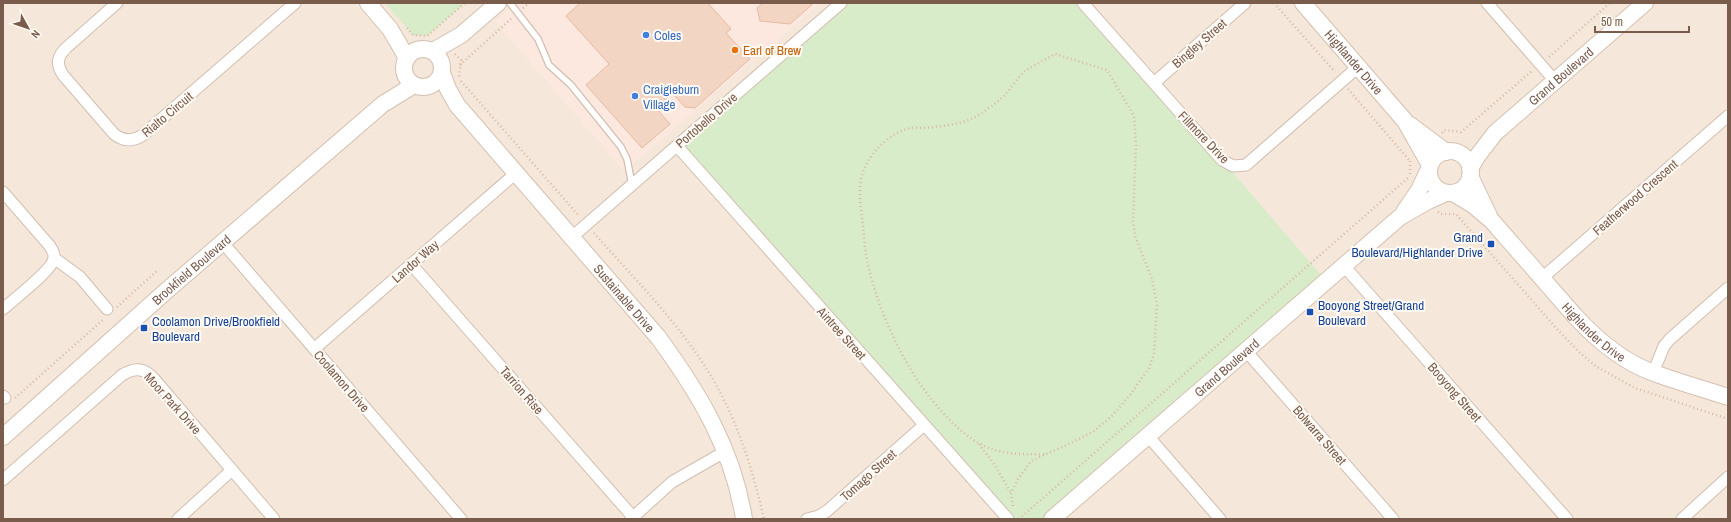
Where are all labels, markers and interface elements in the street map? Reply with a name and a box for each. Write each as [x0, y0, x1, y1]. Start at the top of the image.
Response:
north arrow [8, 8, 48, 48]
scale bar [1595, 8, 1689, 34]
text: 50 m [1601, 14, 1623, 30]
street label: Bingley Street [1168, 15, 1230, 72]
street label: Highlander Drive [1321, 26, 1386, 98]
text: N [28, 27, 43, 41]
place label: Coles [654, 27, 681, 44]
marker: Coles [641, 30, 651, 40]
place label: Earl of Brew [743, 42, 801, 59]
street label: Grand Boulevard [1525, 43, 1597, 109]
marker: Earl of Brew [730, 45, 740, 55]
place label: Craigieburn Village [643, 81, 699, 113]
street label: Rialto Circuit [138, 88, 197, 141]
street label: Portobello Drive [672, 89, 741, 152]
marker: Craigieburn Village [630, 91, 640, 101]
street label: Fillmore Drive [1174, 107, 1233, 167]
street label: Featherwood Crescent [1589, 156, 1681, 239]
place label: Grand Boulevard/Highlander Drive [1351, 229, 1483, 261]
street label: Brookfield Boulevard [148, 231, 235, 309]
street label: Landor Way [388, 236, 443, 287]
marker: Grand Boulevard/Highlander Drive [1486, 239, 1496, 249]
street label: Sustainable Drive [590, 261, 658, 336]
place label: Booyong Street/Grand Boulevard [1318, 297, 1424, 329]
street label: Highlander Drive [1558, 299, 1629, 366]
street label: Aintree Street [813, 302, 870, 363]
marker: Booyong Street/Grand Boulevard [1305, 307, 1315, 317]
place label: Coolamon Drive/Brookfield Boulevard [152, 313, 280, 345]
marker: Coolamon Drive/Brookfield Boulevard [139, 323, 149, 333]
street label: Grand Boulevard [1191, 335, 1263, 401]
street label: Coolamon Drive [310, 347, 373, 416]
street label: Booyong Street [1424, 359, 1485, 426]
street label: Tarrion Rise [496, 363, 547, 418]
street label: Moor Park Drive [140, 369, 205, 438]
street label: Bolwarra Street [1289, 402, 1350, 469]
street label: Tomago Street [837, 446, 900, 505]

